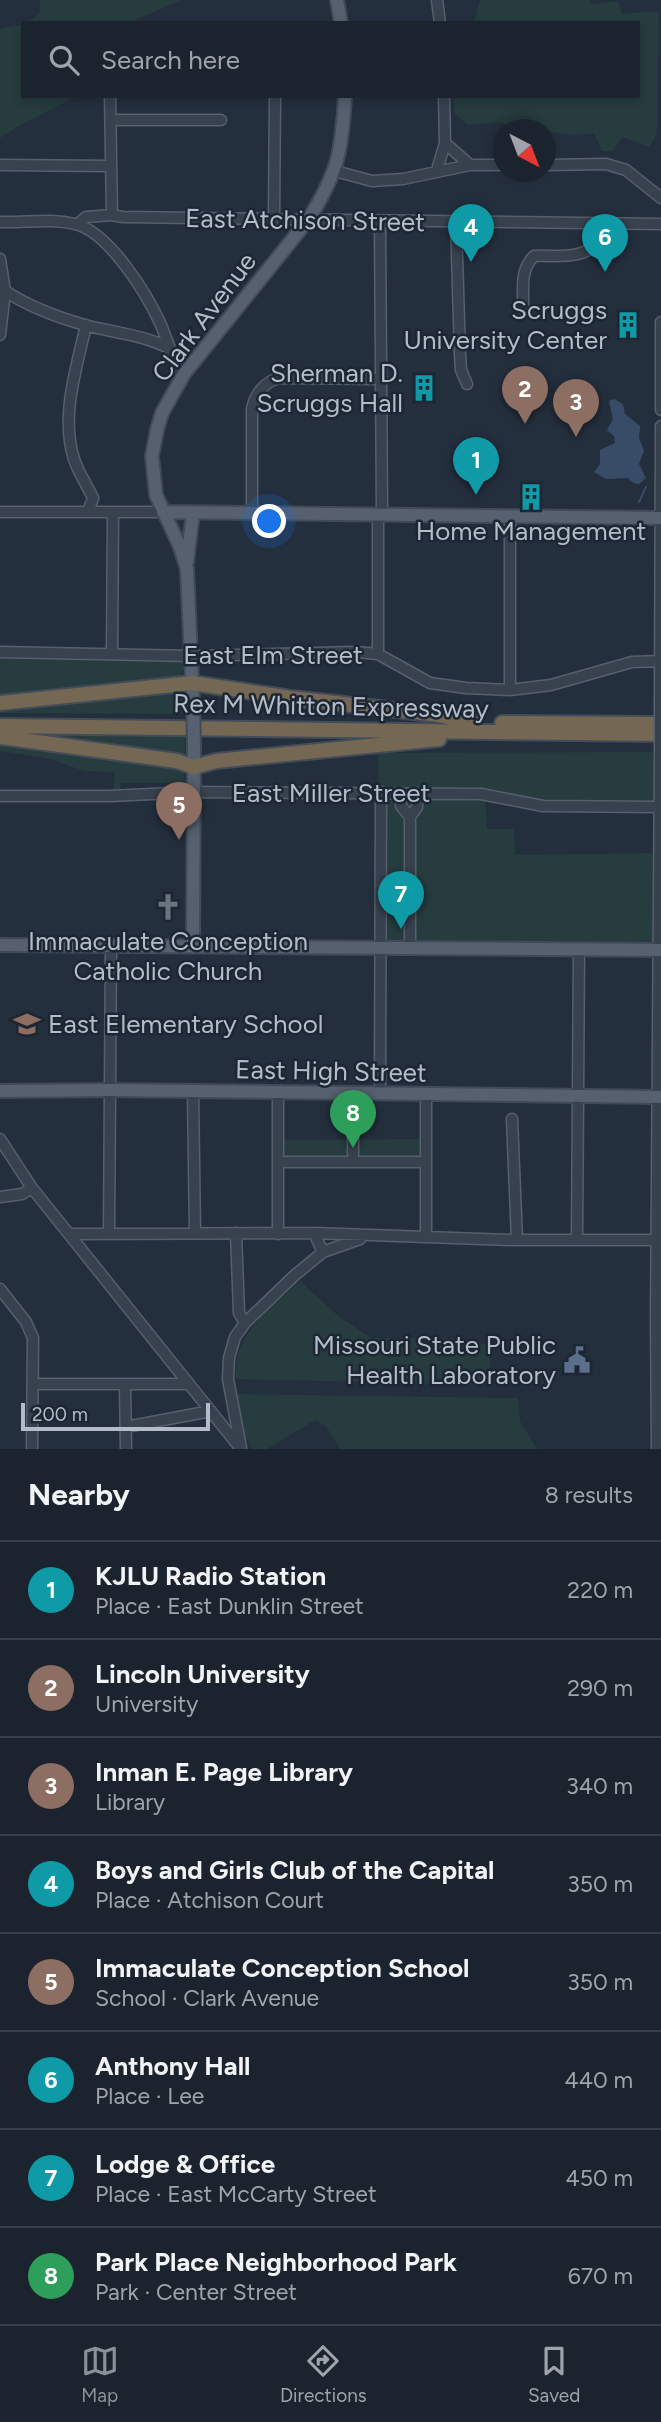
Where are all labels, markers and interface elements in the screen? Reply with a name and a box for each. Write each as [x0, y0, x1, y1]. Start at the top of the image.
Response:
search box [21, 21, 640, 98]
icon: search [45, 41, 83, 79]
text: Search here [101, 44, 240, 76]
north arrow [493, 119, 556, 182]
street label: East Atchison Street [185, 202, 425, 238]
pin: 4 [448, 204, 494, 262]
pin: 6 [582, 214, 628, 272]
street label: Clark Avenue [145, 246, 263, 388]
place label: Scruggs University Center [404, 294, 607, 356]
building icon: Scruggs University Center [613, 310, 643, 340]
place label: Sherman D. Scruggs Hall [256, 357, 403, 419]
pin: 2 [502, 366, 548, 424]
building icon: Sherman D. Scruggs Hall [409, 373, 439, 403]
pin: 3 [553, 379, 599, 437]
pin: 1 [453, 437, 499, 495]
building icon: Home Management [516, 482, 546, 512]
your location [252, 504, 286, 538]
place label: Home Management [416, 515, 646, 547]
street label: East Elm Street [183, 639, 363, 671]
street label: Rex M Whitton Expressway [173, 687, 489, 725]
street label: East Miller Street [232, 777, 431, 809]
pin: 5 [156, 782, 202, 840]
pin: 7 [378, 871, 424, 929]
church icon: Immaculate Conception Catholic Church [153, 892, 183, 922]
place label: Immaculate Conception Catholic Church [28, 925, 308, 987]
place label: East Elementary School [48, 1008, 323, 1040]
school or university icon: East Elementary School [12, 1009, 42, 1039]
street label: East High Street [235, 1053, 427, 1089]
pin: 8 [330, 1090, 376, 1148]
place label: Missouri State Public Health Laboratory [313, 1329, 556, 1391]
public building icon: Missouri State Public Health Laboratory [562, 1345, 592, 1375]
scale bar [21, 1400, 210, 1432]
text: 200 m [32, 1403, 88, 1426]
text: Nearby [28, 1476, 130, 1513]
text: 8 results [545, 1481, 633, 1509]
text: KJLU Radio Station [95, 1560, 326, 1592]
text: 1 [46, 1576, 56, 1604]
text: 220 m [567, 1576, 633, 1604]
text: Place · East Dunklin Street [95, 1592, 364, 1620]
text: Lincoln University [95, 1658, 310, 1690]
text: 2 [44, 1674, 58, 1702]
text: 290 m [567, 1674, 633, 1702]
text: University [95, 1690, 198, 1718]
text: Inman E. Page Library [95, 1756, 353, 1788]
text: 3 [45, 1772, 57, 1800]
text: 340 m [566, 1772, 633, 1800]
text: Library [95, 1788, 165, 1816]
text: Boys and Girls Club of the Capital [95, 1854, 494, 1886]
text: 4 [44, 1870, 58, 1898]
text: 350 m [567, 1870, 633, 1898]
text: Place · Atchison Court [95, 1886, 324, 1914]
text: Immaculate Conception School [95, 1952, 469, 1984]
text: 5 [44, 1968, 58, 1996]
text: 350 m [567, 1968, 633, 1996]
text: School · Clark Avenue [95, 1984, 319, 2012]
text: Anthony Hall [95, 2050, 250, 2082]
text: 6 [44, 2066, 58, 2094]
text: 440 m [564, 2066, 633, 2094]
text: Place · Lee [95, 2082, 204, 2110]
text: Lodge & Office [95, 2148, 275, 2180]
text: 7 [45, 2164, 57, 2192]
text: 450 m [565, 2164, 633, 2192]
text: Place · East McCarty Street [95, 2180, 377, 2208]
text: Park Place Neighborhood Park [95, 2246, 457, 2278]
text: 8 [44, 2262, 58, 2290]
text: 670 m [568, 2262, 633, 2290]
text: Park · Center Street [95, 2278, 297, 2306]
tab: Map [81, 2342, 119, 2407]
tab: Directions [280, 2342, 367, 2407]
tab: Saved [528, 2342, 580, 2407]

